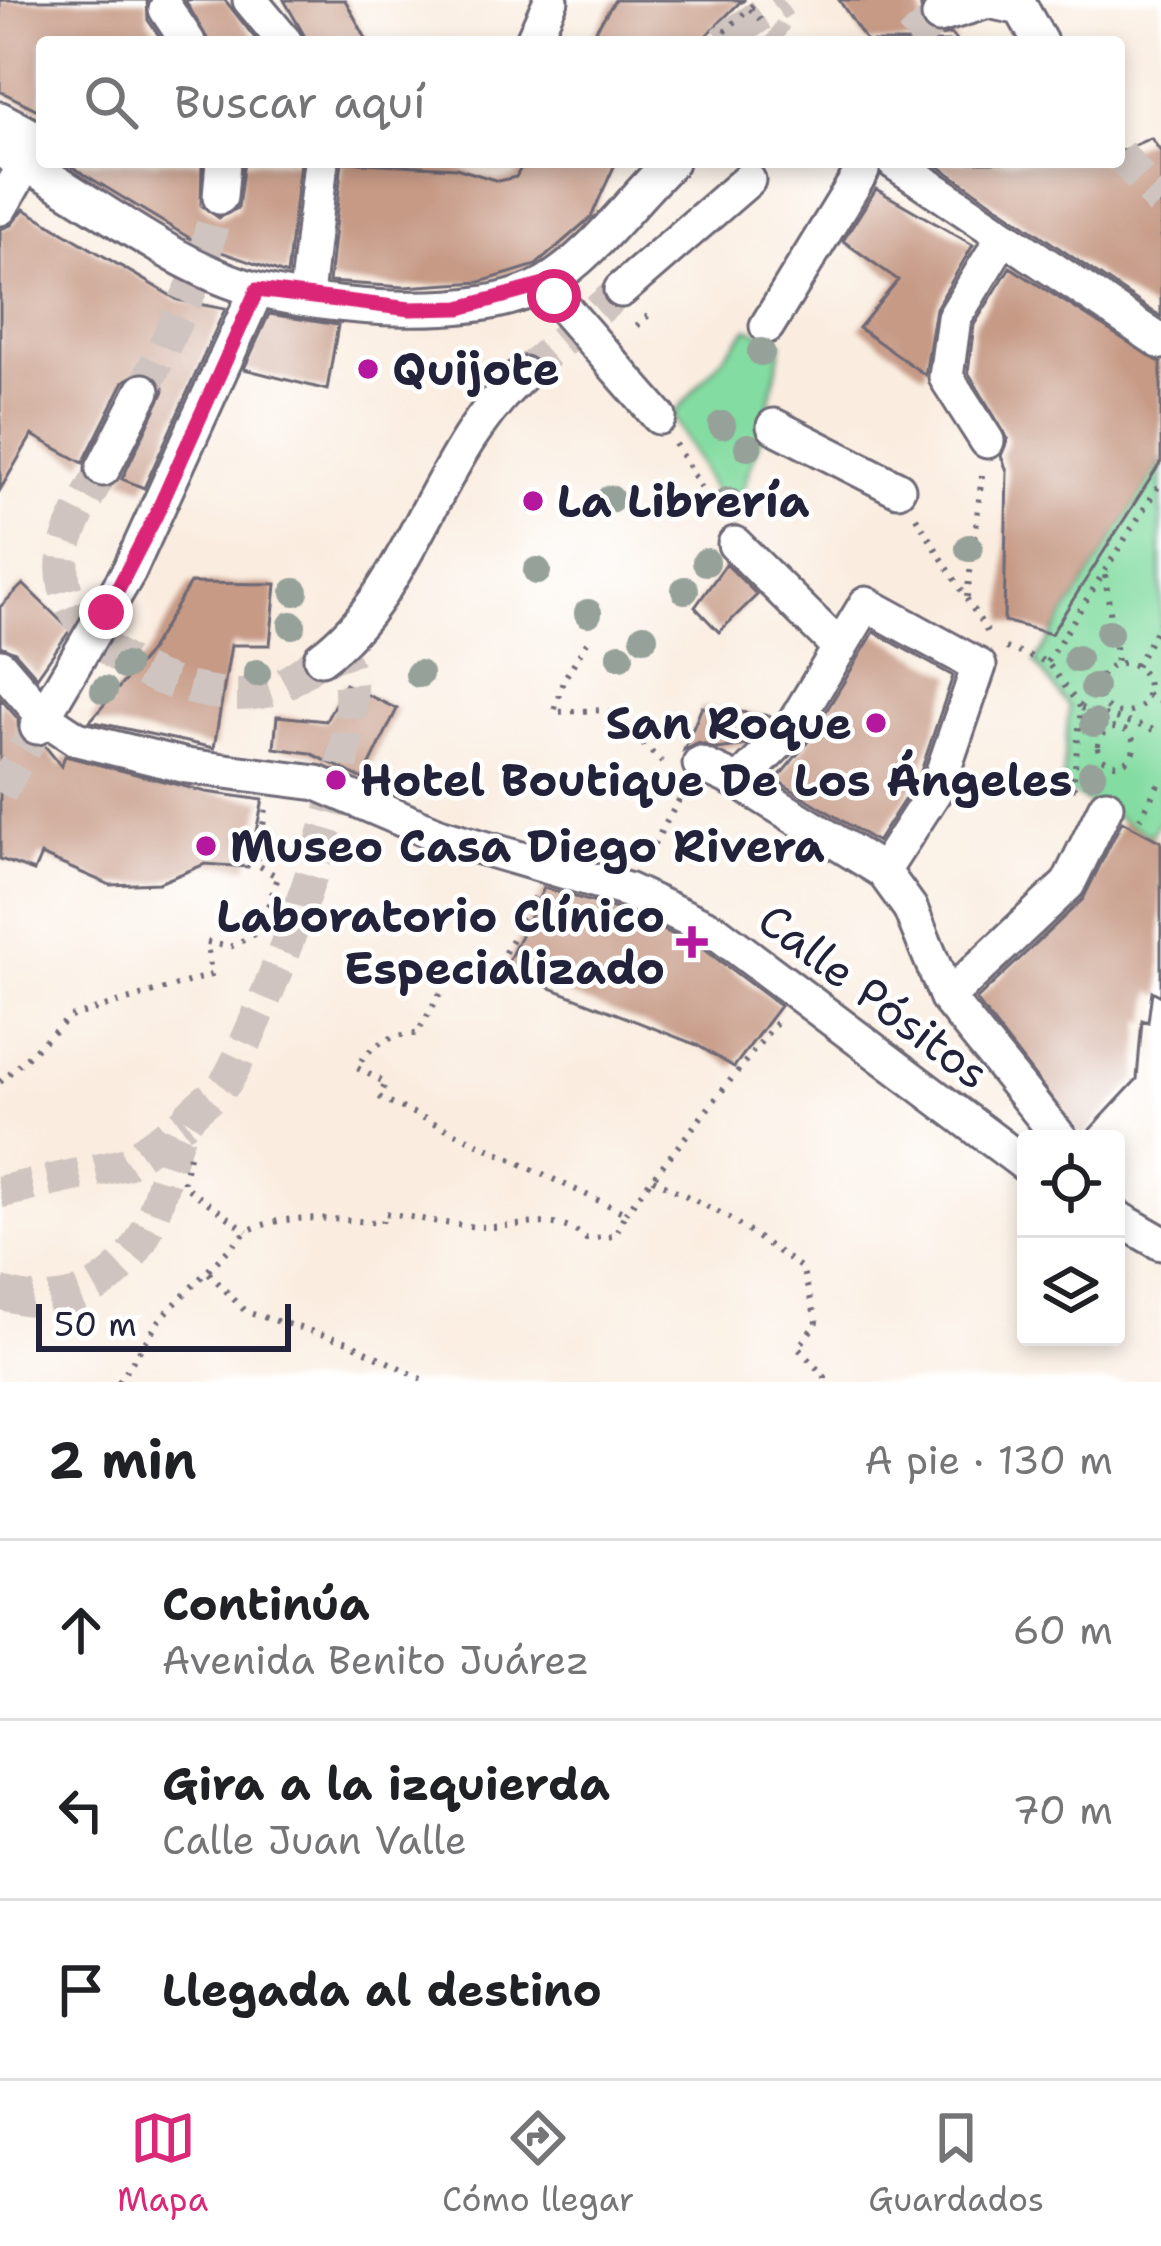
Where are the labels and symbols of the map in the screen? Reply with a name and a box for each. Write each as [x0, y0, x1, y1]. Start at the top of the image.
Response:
route start [527, 269, 581, 323]
place label: Quijote [392, 339, 560, 399]
marker: Quijote [355, 356, 381, 382]
place label: La Librería [557, 471, 810, 531]
marker: La Librería [520, 488, 546, 514]
route end [79, 585, 133, 639]
place label: San Roque [605, 693, 852, 753]
marker: San Roque [863, 710, 889, 736]
place label: Hotel Boutique De Los Ángeles [360, 749, 1073, 810]
marker: Hotel Boutique De Los Ángeles [323, 767, 349, 793]
place label: Museo Casa Diego Rivera [230, 816, 825, 876]
marker: Museo Casa Diego Rivera [193, 833, 219, 859]
place label: Laboratorio Clínico Especializado [217, 886, 665, 998]
street label: Calle Pósitos [746, 889, 1002, 1103]
marker: Laboratorio Clínico Especializado [676, 926, 708, 958]
scale bar [36, 1298, 291, 1351]

